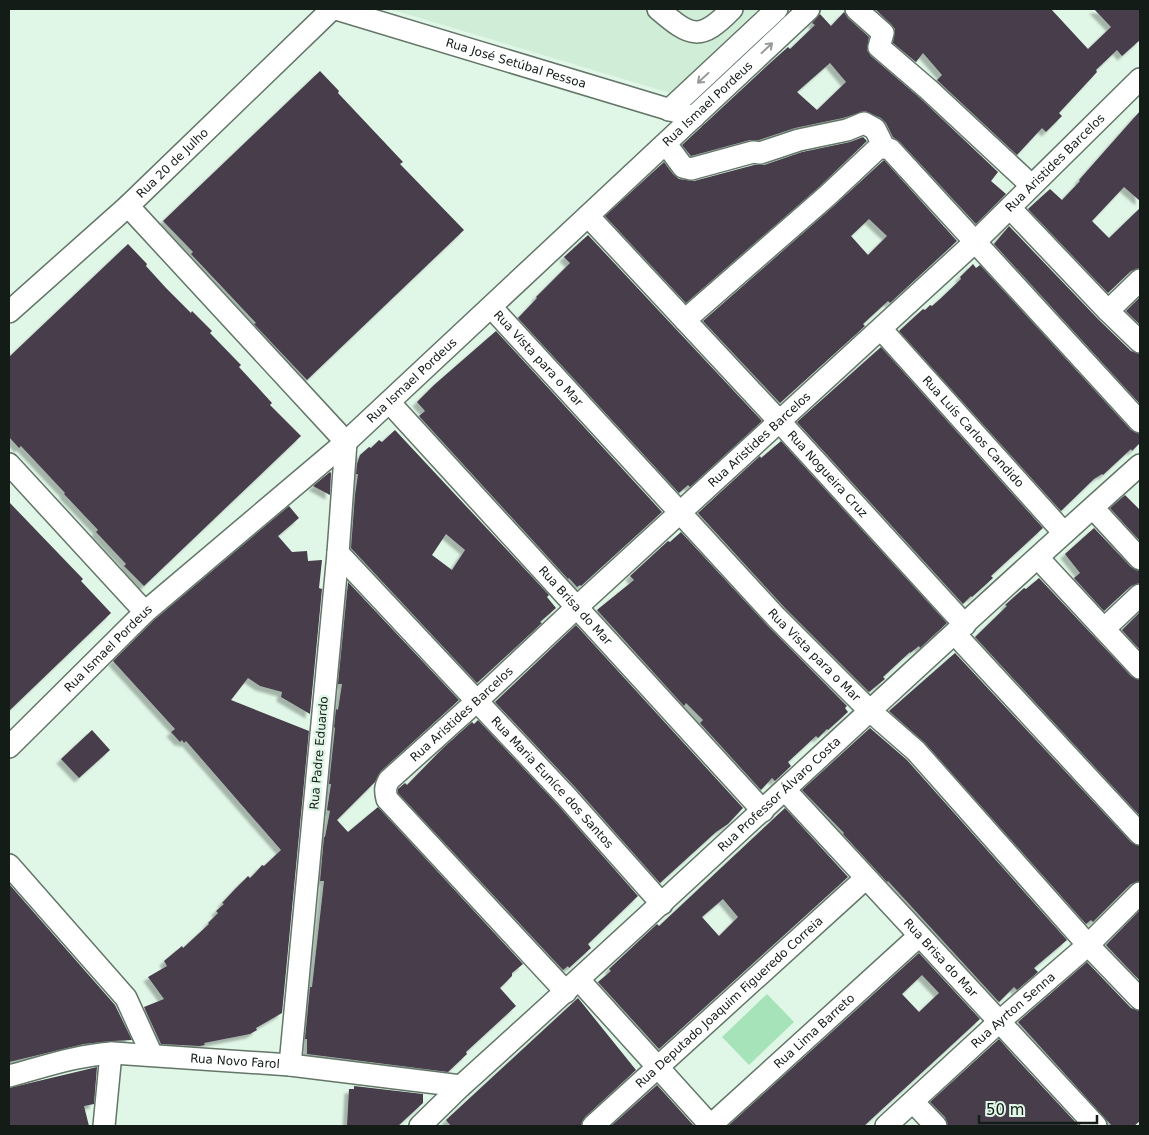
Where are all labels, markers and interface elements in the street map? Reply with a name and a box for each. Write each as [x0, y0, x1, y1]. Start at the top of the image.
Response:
street label: Rua José Setúbal Pessoa [444, 36, 588, 91]
one-way arrow [761, 42, 774, 54]
street label: Rua Ismael Pordeus [660, 58, 755, 149]
one-way arrow [697, 72, 710, 84]
street label: Rua Aristides Barcelos [1003, 111, 1108, 215]
street label: Rua 20 de Julho [134, 125, 211, 201]
street label: Rua Vista para o Mar [491, 308, 586, 409]
street label: Rua Ismael Pordeus [364, 335, 460, 426]
street label: Rua Luís Carlos Candido [920, 373, 1027, 490]
street label: Rua Aristides Barcelos [705, 389, 813, 490]
street label: Rua Nogueira Cruz [784, 428, 870, 520]
street label: Rua Brisa do Mar [536, 563, 615, 648]
street label: Rua Ismael Pordeus [62, 602, 155, 695]
street label: Rua Vista para o Mar [765, 606, 863, 704]
street label: Rua Aristides Barcelos [407, 664, 516, 764]
street label: Rua Padre Eduardo [307, 696, 331, 810]
street label: Rua Maria Euníce dos Santos [488, 714, 616, 851]
street label: Rua Professor Álvaro Costa [715, 734, 844, 854]
street label: Rua Deputado Joaquim Figueredo Correia [633, 914, 826, 1091]
street label: Rua Brisa do Mar [901, 916, 980, 1000]
street label: Rua Ayrton Senna [968, 970, 1058, 1051]
street label: Rua Lima Barreto [771, 991, 858, 1071]
street label: Rua Novo Farol [190, 1051, 280, 1071]
scale bar [979, 1092, 1096, 1124]
text: 50 m [986, 1101, 1024, 1119]

